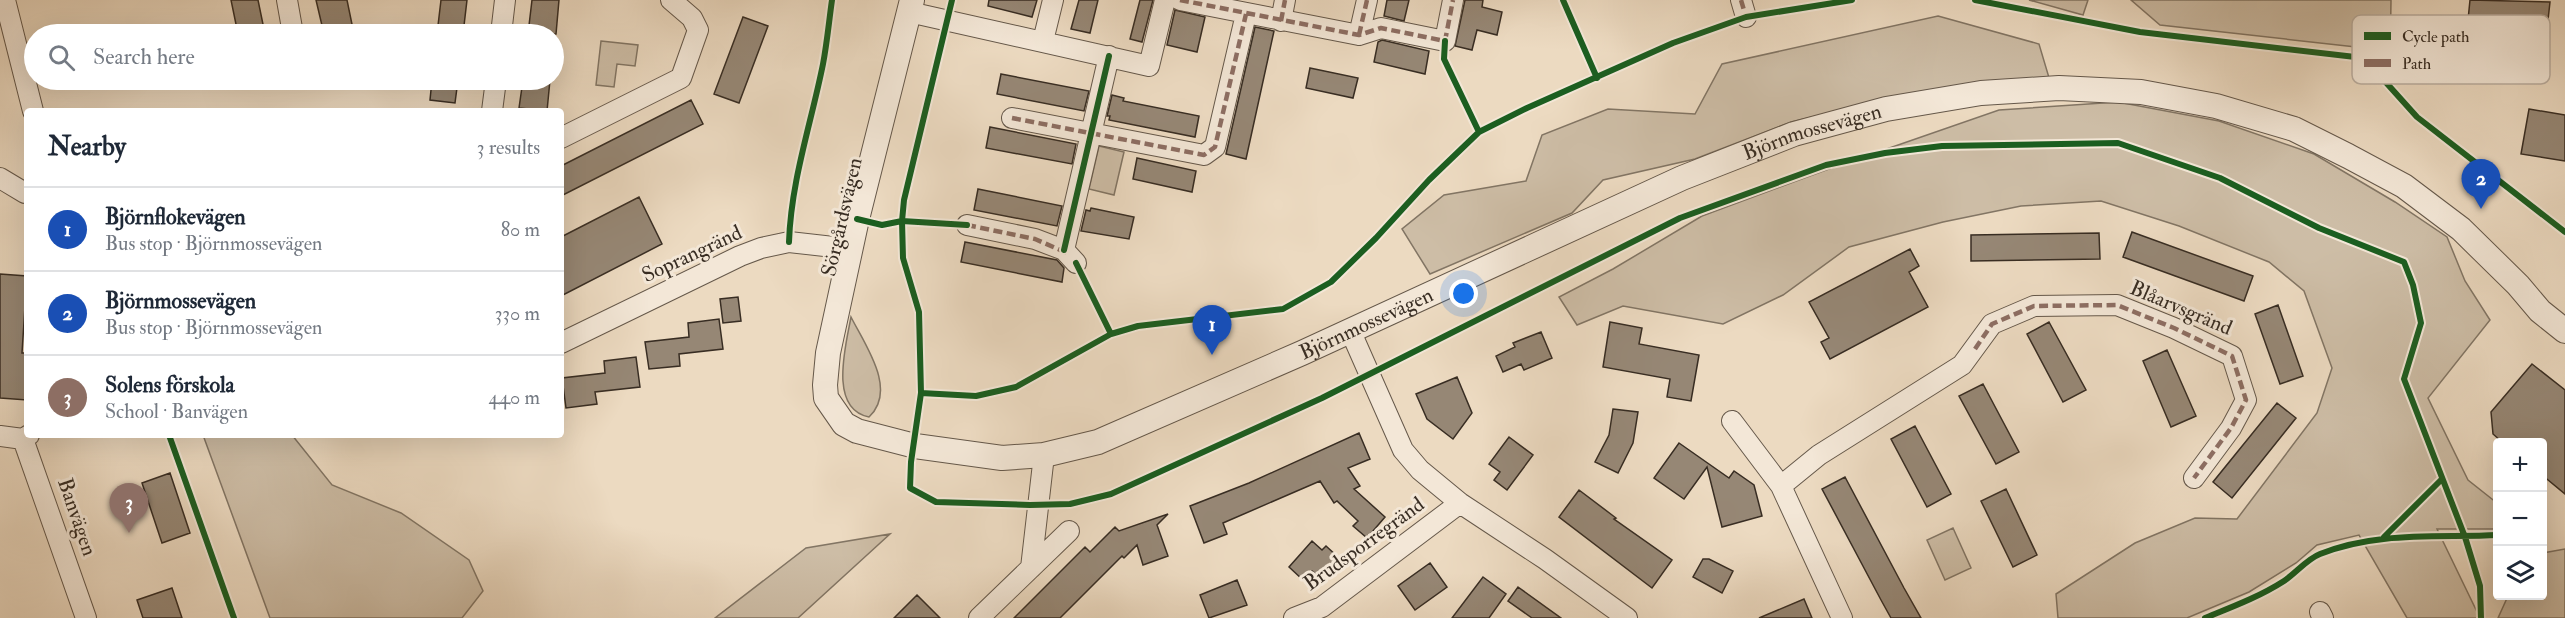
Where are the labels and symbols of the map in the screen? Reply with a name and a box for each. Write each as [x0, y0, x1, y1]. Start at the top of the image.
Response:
legend [2352, 15, 2550, 84]
text: Cycle path [2402, 27, 2470, 48]
text: Path [2402, 54, 2432, 74]
street label: Björnmossevägen [1738, 97, 1885, 166]
street label: Sörgårdsvägen [815, 155, 869, 279]
pin: 2 [2462, 160, 2500, 209]
street label: Soprangränd [638, 219, 747, 289]
street label: Blåarvsgränd [2126, 274, 2237, 342]
your location [1449, 279, 1478, 308]
street label: Björnmossevägen [1295, 281, 1438, 366]
pin: 1 [1192, 306, 1232, 355]
street label: Banvägen [51, 475, 103, 560]
pin: 3 [110, 484, 148, 533]
street label: Brudsporregränd [1298, 491, 1430, 597]

